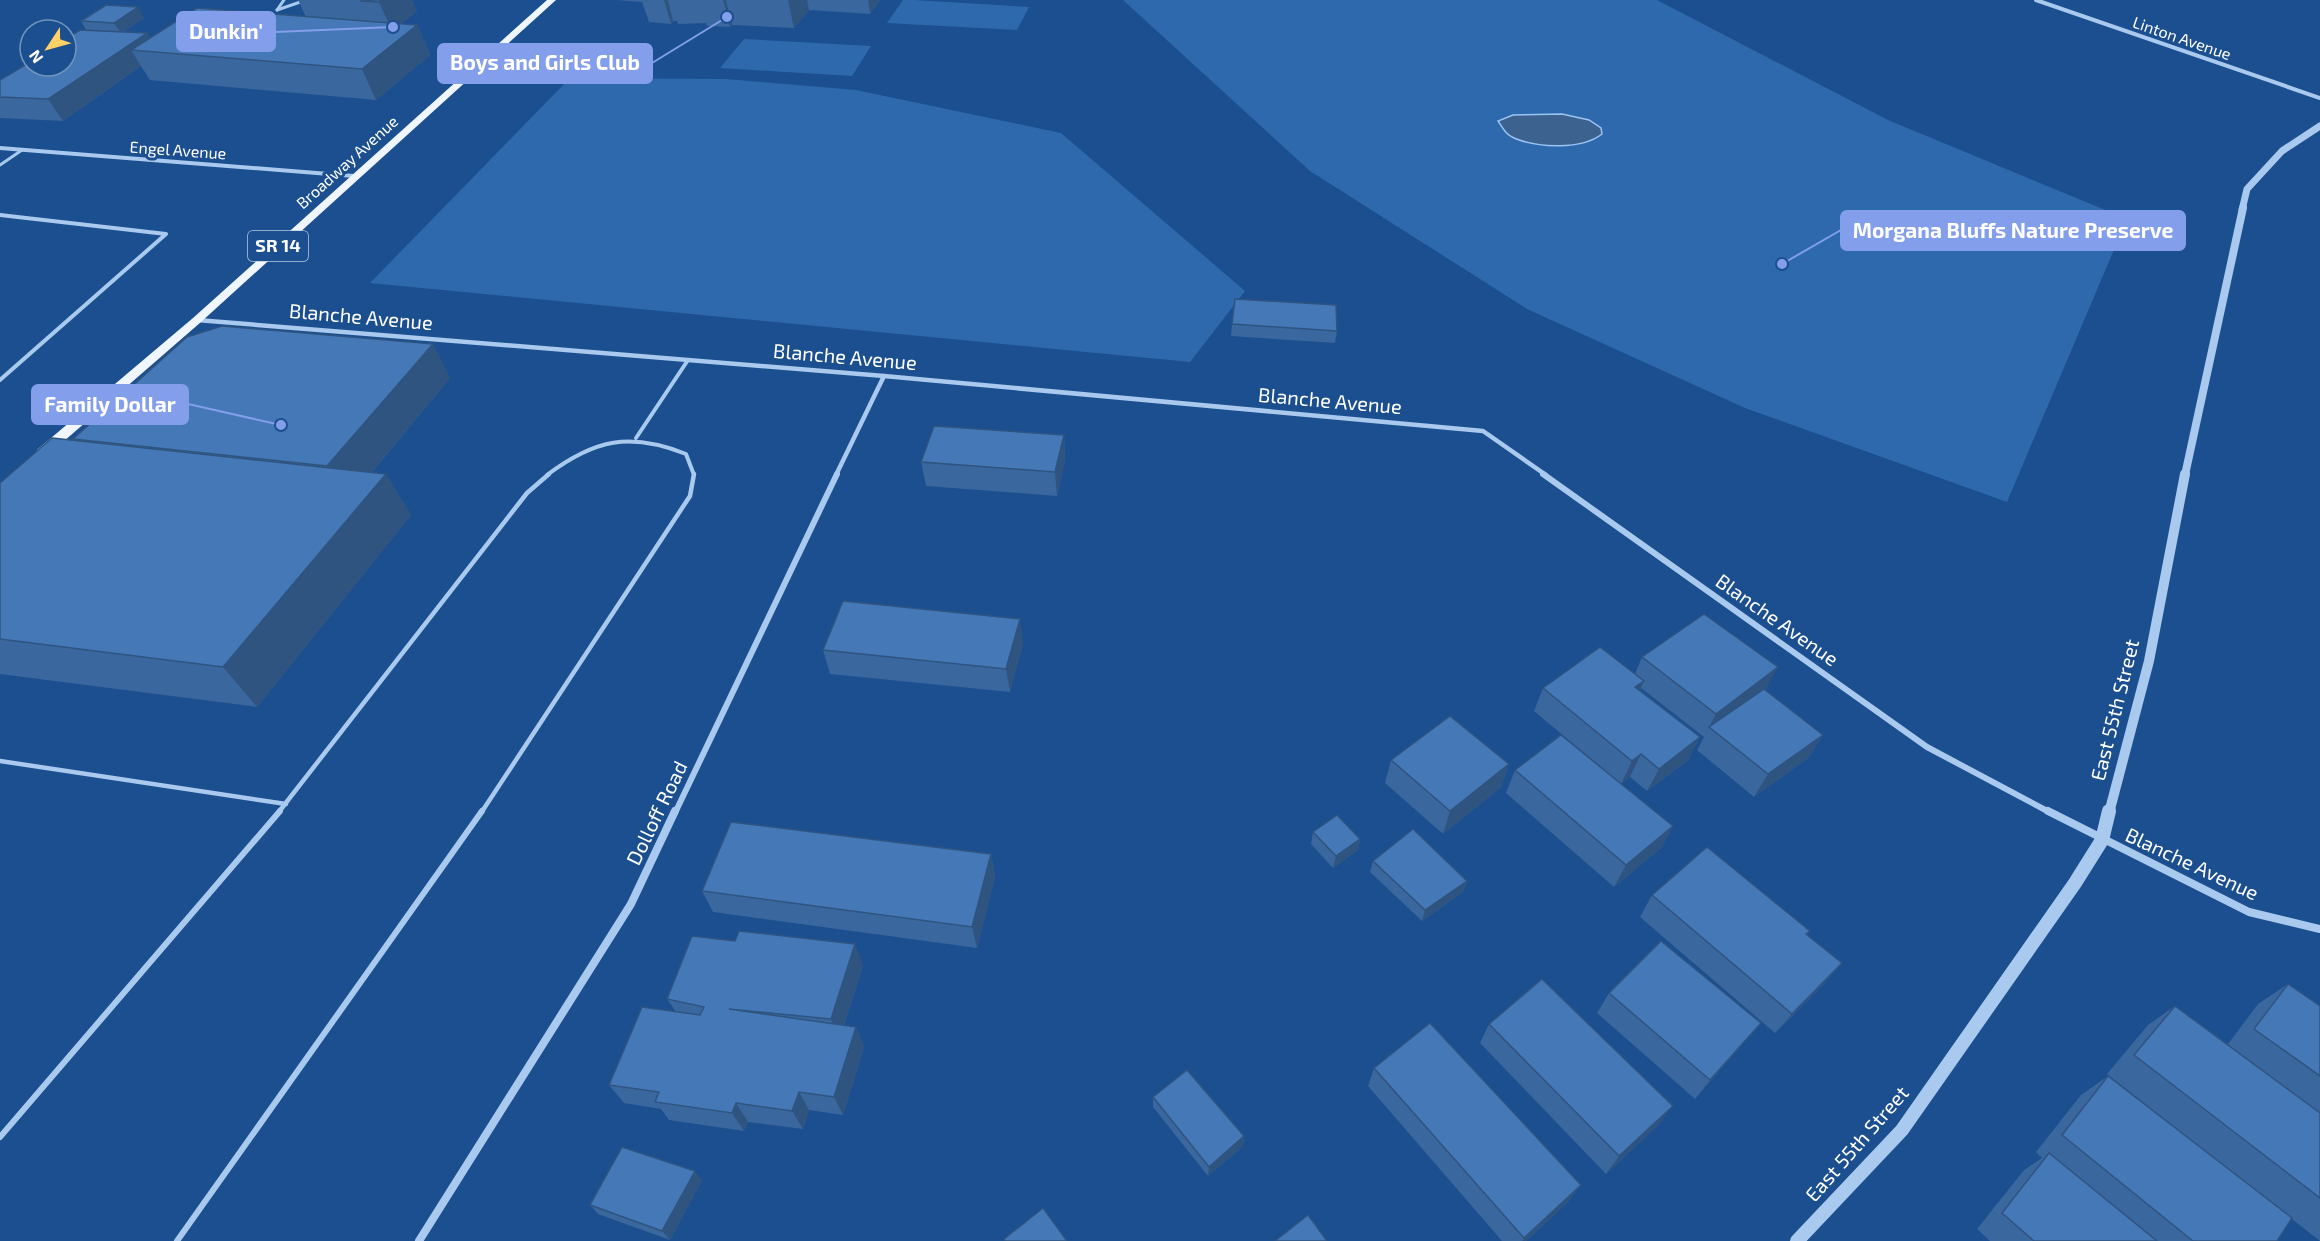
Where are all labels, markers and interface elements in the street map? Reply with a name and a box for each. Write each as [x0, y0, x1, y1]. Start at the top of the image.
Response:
callout: Dunkin' [177, 12, 275, 51]
street label: Linton Avenue [2130, 12, 2234, 63]
north arrow [18, 18, 78, 78]
text: Dunkin' [189, 18, 263, 43]
callout: Boys and Girls Club [438, 44, 652, 83]
text: N [24, 47, 47, 67]
text: Boys and Girls Club [450, 49, 640, 75]
street label: Broadway Avenue [292, 111, 401, 212]
street label: Engel Avenue [129, 137, 227, 162]
callout: Morgana Bluffs Nature Preserve [1841, 211, 2185, 250]
text: Morgana Bluffs Nature Preserve [1853, 217, 2173, 242]
road number: SR 14 [248, 231, 308, 261]
street label: Blanche Avenue [288, 298, 434, 334]
street label: Blanche Avenue [772, 338, 918, 374]
street label: Blanche Avenue [1257, 382, 1403, 418]
callout: Family Dollar [32, 385, 188, 424]
text: Family Dollar [44, 391, 176, 417]
street label: Blanche Avenue [1712, 568, 1843, 670]
street label: East 55th Street [2085, 636, 2143, 783]
street label: Dolloff Road [621, 757, 692, 868]
street label: Blanche Avenue [2122, 822, 2263, 904]
street label: East 55th Street [1800, 1080, 1913, 1206]

